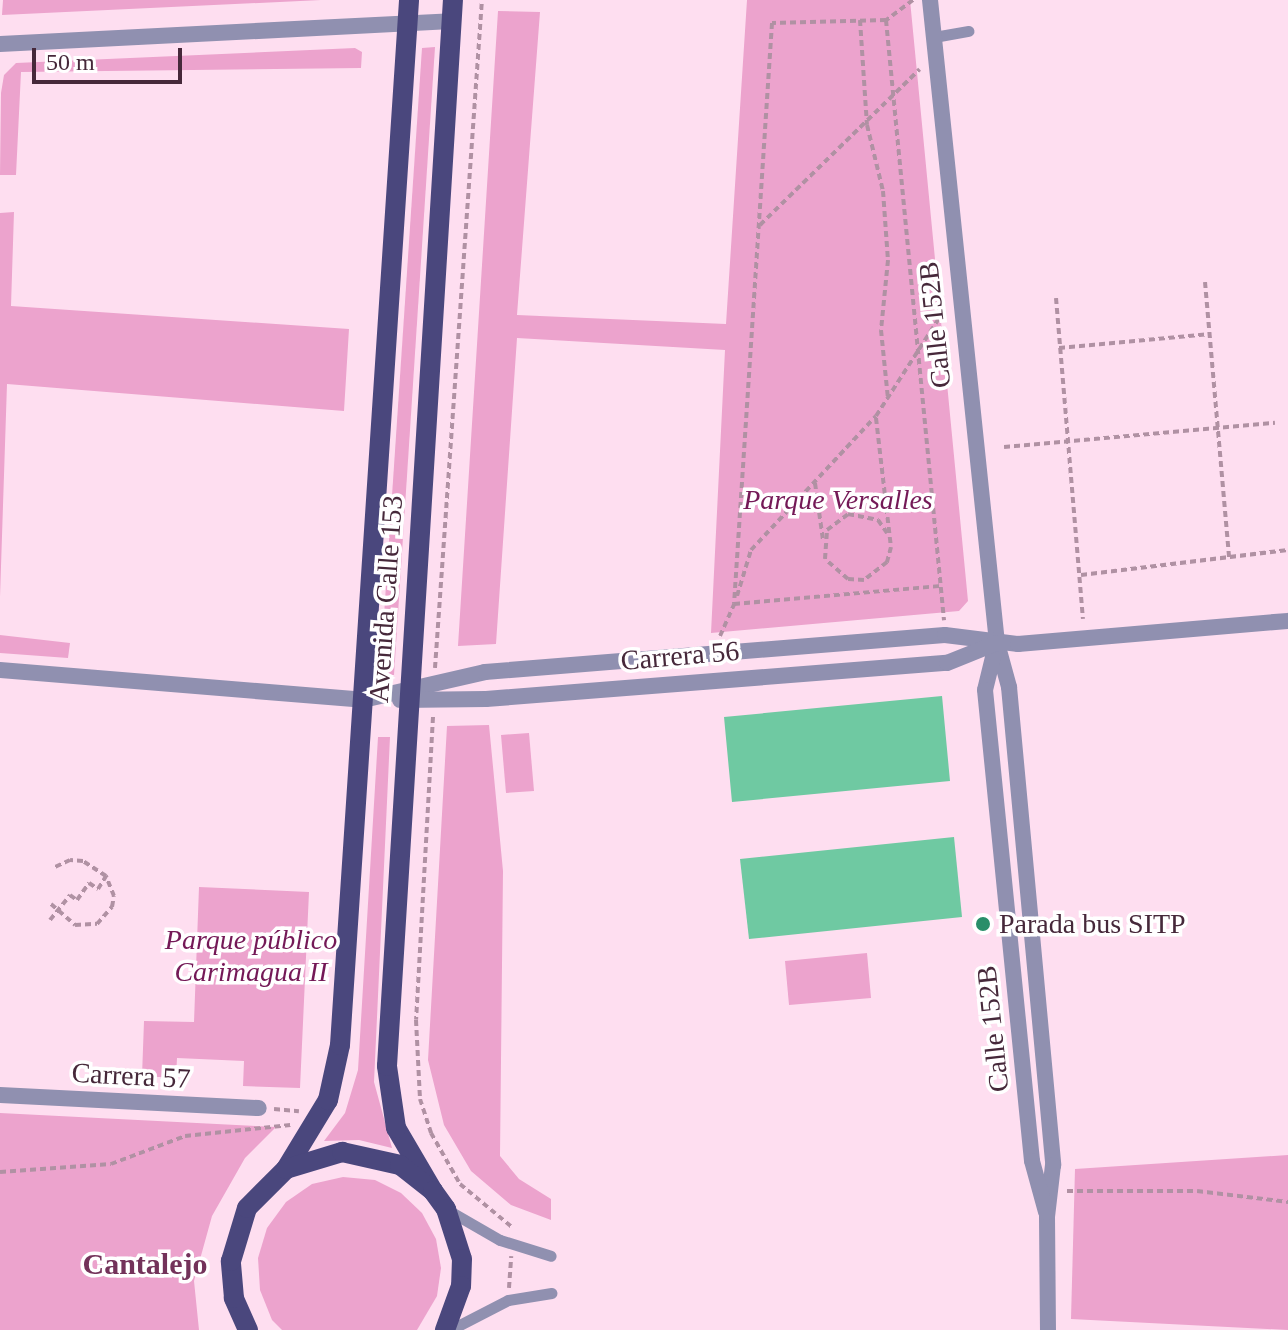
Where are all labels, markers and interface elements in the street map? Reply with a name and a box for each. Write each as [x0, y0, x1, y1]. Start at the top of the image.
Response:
scale bar [36, 32, 186, 82]
text: 50 m [46, 49, 95, 75]
street label: Calle 152B [912, 260, 958, 390]
park label: Parque Versalles [743, 483, 933, 517]
street label: Avenida Calle 153 [362, 494, 410, 704]
street label: Carrera 56 [619, 634, 741, 678]
place label: Parada bus SITP [999, 907, 1186, 941]
marker: Parada bus SITP [974, 915, 992, 933]
park label: Parque público Carimagua II [165, 923, 337, 989]
street label: Calle 152B [970, 964, 1016, 1094]
street label: Carrera 57 [71, 1056, 191, 1096]
district label: Cantalejo [83, 1246, 207, 1282]

